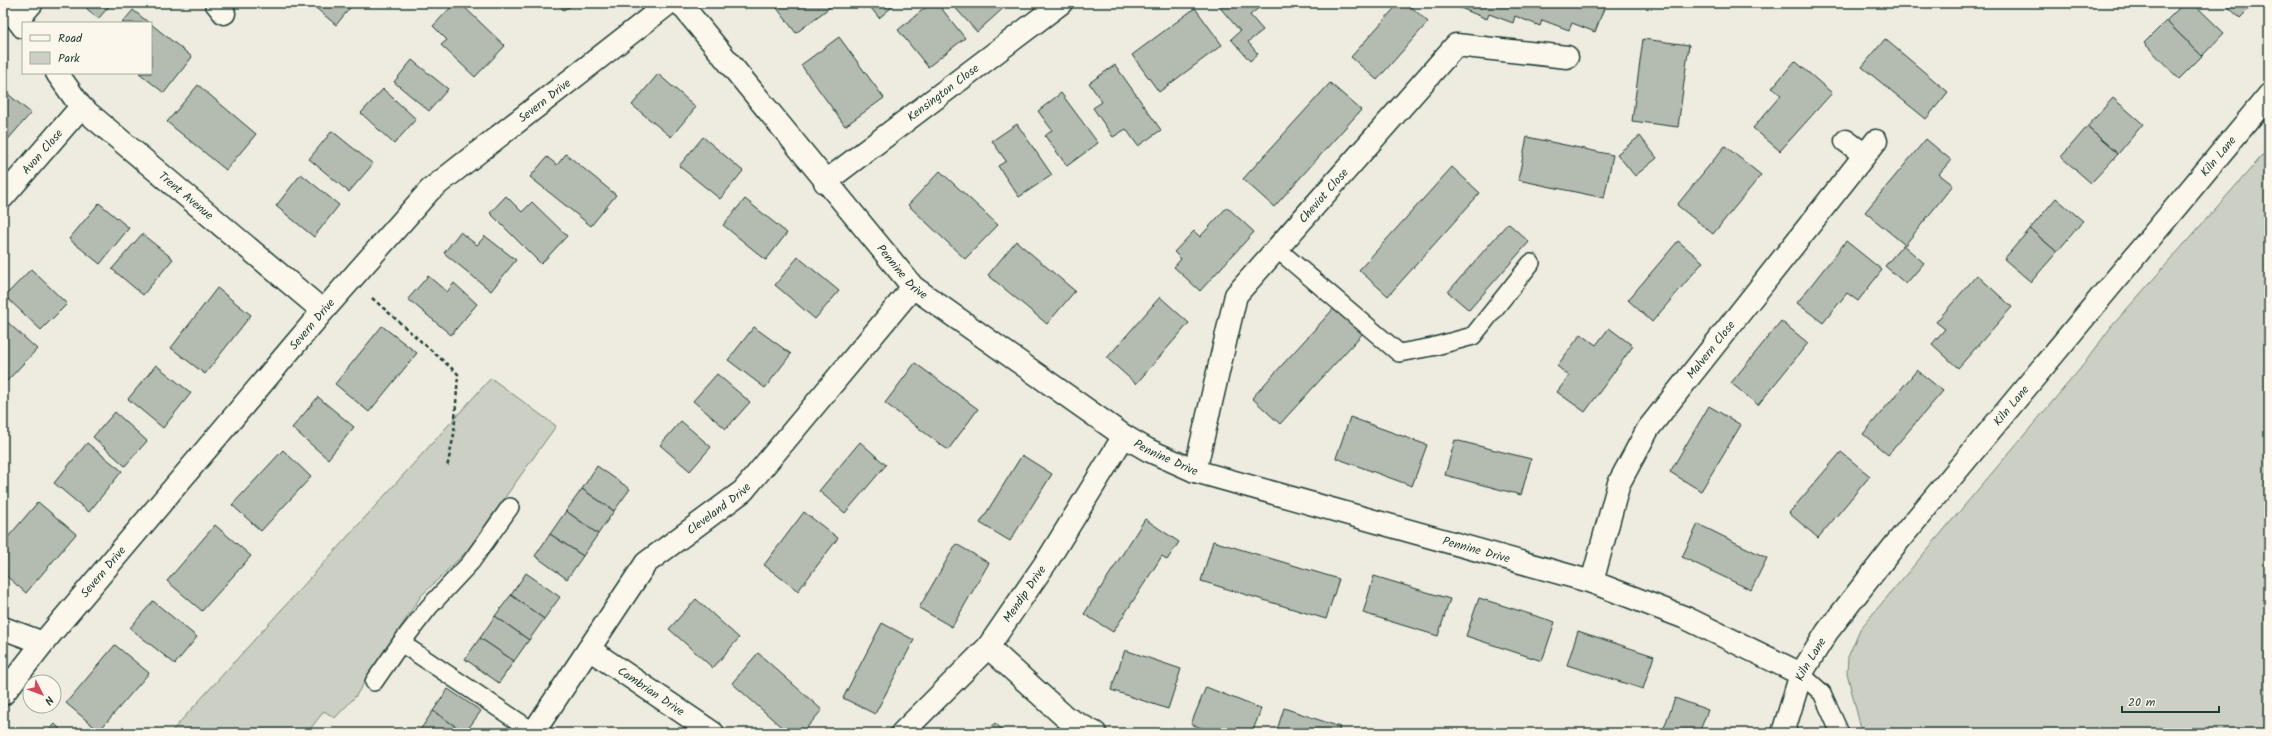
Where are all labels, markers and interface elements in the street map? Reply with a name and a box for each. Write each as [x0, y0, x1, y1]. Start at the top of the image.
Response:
legend [22, 22, 152, 74]
text: Road [58, 29, 83, 48]
text: Park [58, 49, 80, 68]
street label: Kensington Close [903, 59, 984, 127]
street label: Severn Drive [514, 74, 576, 128]
street label: Avon Close [17, 124, 68, 179]
street label: Kiln Lane [2196, 132, 2242, 181]
street label: Cheviot Close [1294, 164, 1354, 228]
street label: Trent Avenue [154, 167, 218, 225]
street label: Pennine Drive [872, 240, 932, 305]
street label: Severn Drive [285, 294, 340, 354]
street label: Malvern Close [1682, 316, 1741, 383]
street label: Kiln Lane [1989, 381, 2034, 430]
street label: Pennine Drive [1130, 435, 1201, 482]
street label: Cleveland Drive [683, 478, 757, 540]
street label: Pennine Drive [1440, 532, 1513, 569]
street label: Severn Drive [76, 542, 131, 602]
street label: Mendip Drive [998, 561, 1052, 627]
street label: Kiln Lane [1790, 634, 1832, 683]
street label: Cambrian Drive [613, 662, 689, 721]
north arrow [22, 674, 62, 714]
scale bar [2122, 688, 2219, 714]
text: N [40, 691, 58, 709]
text: 20 m [2128, 693, 2156, 712]

